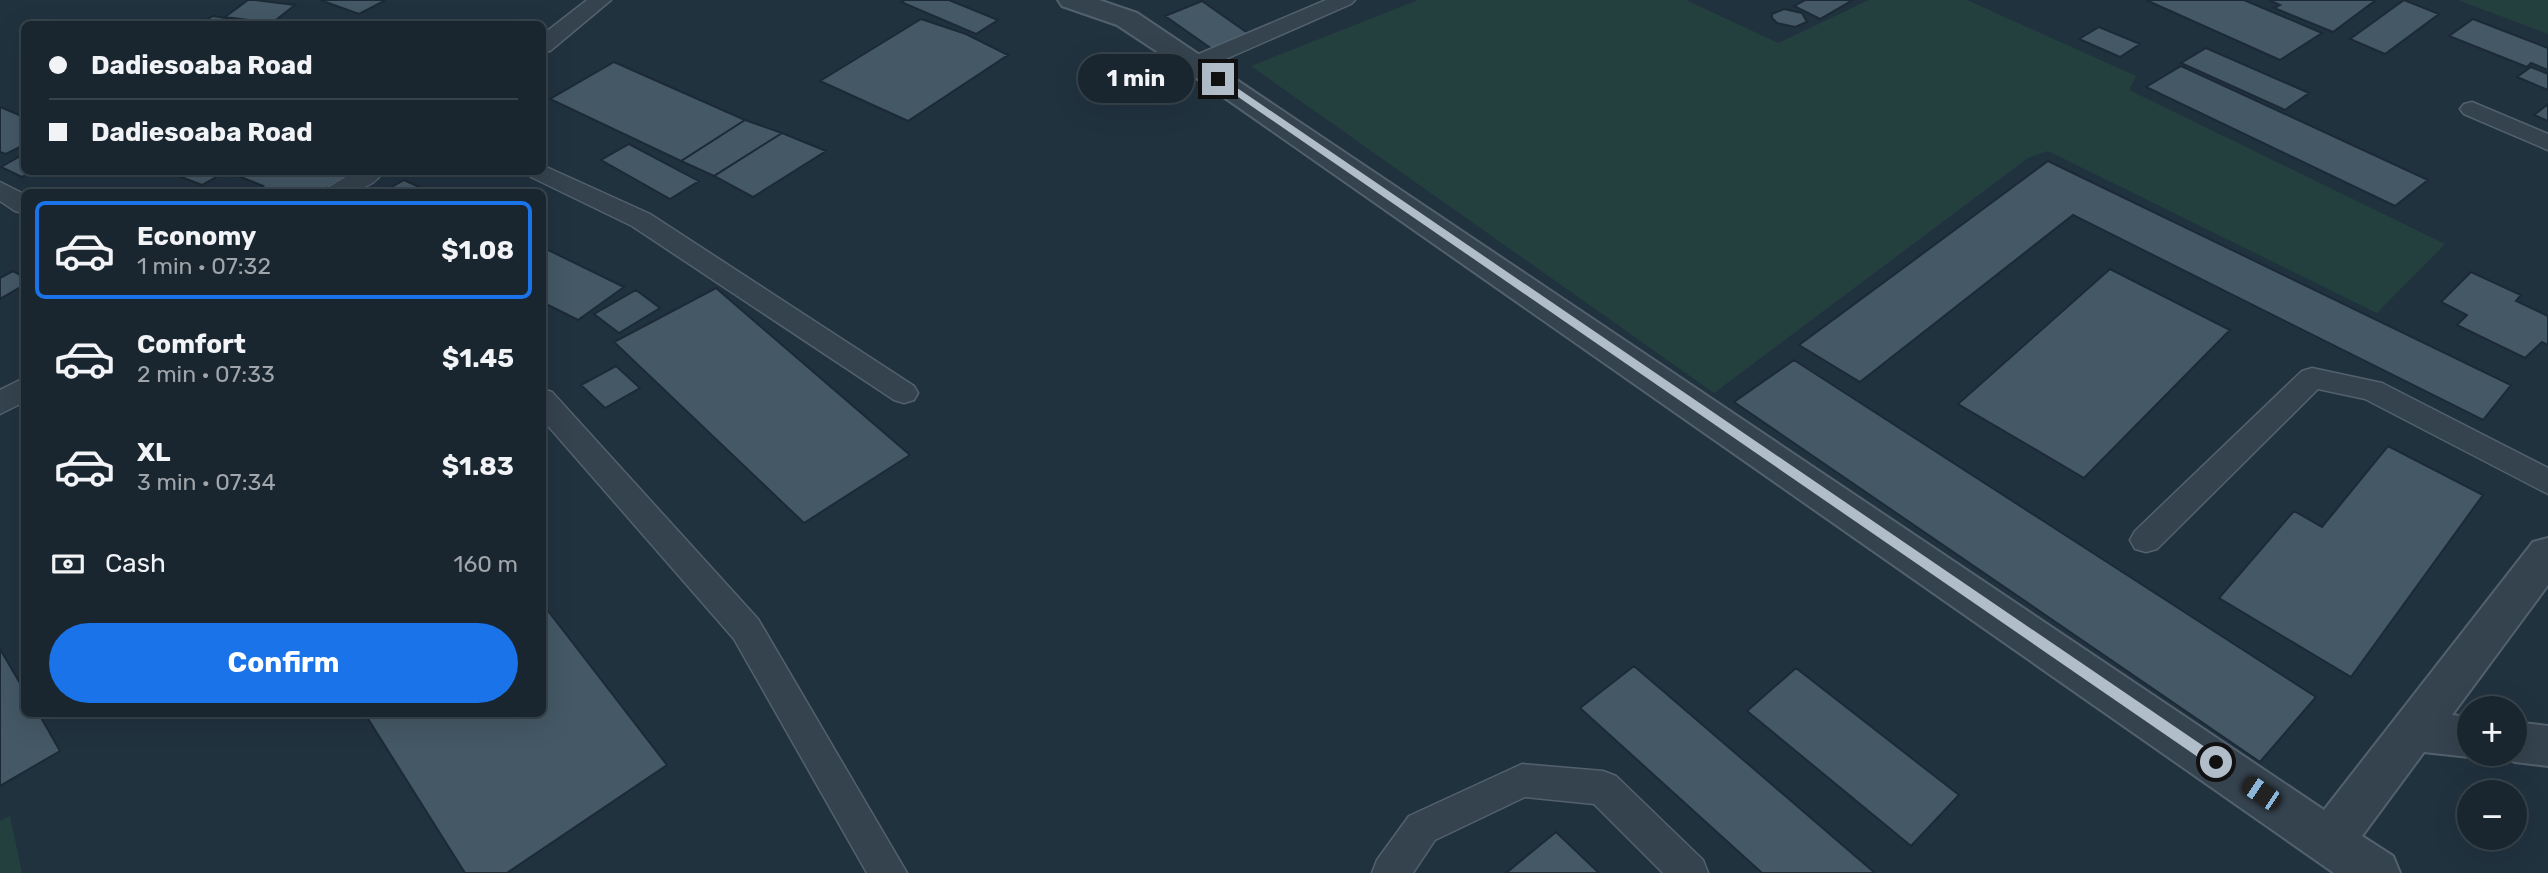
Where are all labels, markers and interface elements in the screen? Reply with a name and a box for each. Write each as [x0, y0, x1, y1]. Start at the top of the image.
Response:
text: Dadiesoaba Road [91, 50, 313, 81]
callout: 1 min [1078, 55, 1194, 104]
route end [1202, 63, 1234, 95]
text: 1 min [1107, 64, 1165, 92]
text: Dadiesoaba Road [91, 117, 313, 148]
icon: car [53, 219, 116, 282]
text: Economy [137, 221, 256, 252]
text: $1.08 [441, 235, 514, 266]
text: 1 min · 07:32 [137, 252, 271, 280]
icon: car [53, 327, 116, 390]
text: Comfort [137, 329, 246, 360]
text: $1.45 [442, 343, 514, 374]
text: 2 min · 07:33 [137, 360, 275, 388]
icon: car [53, 435, 116, 498]
text: XL [137, 437, 170, 468]
text: $1.83 [442, 451, 514, 482]
text: 3 min · 07:34 [137, 468, 276, 496]
icon: cash [49, 545, 87, 583]
text: Cash [105, 548, 166, 579]
text: 160 m [454, 550, 518, 578]
button: Confirm [49, 623, 518, 703]
map controls [2457, 696, 2527, 850]
button: + [2457, 696, 2527, 766]
route start [2200, 746, 2232, 778]
car [2238, 773, 2285, 813]
button: − [2457, 780, 2527, 850]

